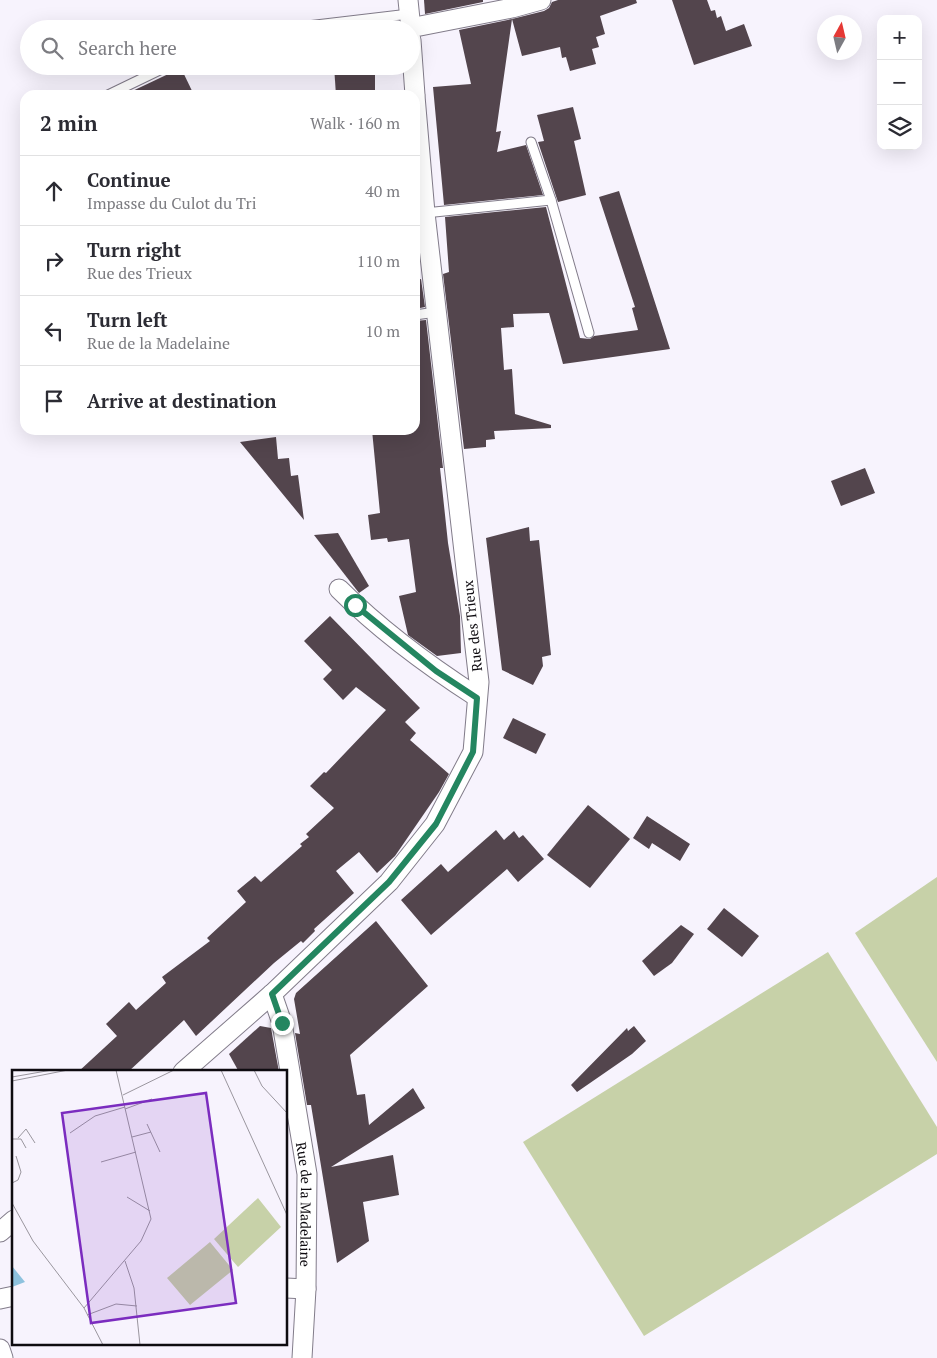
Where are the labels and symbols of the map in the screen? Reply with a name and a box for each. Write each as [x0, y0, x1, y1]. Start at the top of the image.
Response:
north arrow [817, 15, 862, 60]
street label: Rue des Trieux [458, 579, 486, 673]
route start [344, 594, 367, 617]
route end [271, 1012, 294, 1035]
inset map [12, 1070, 288, 1346]
street label: Rue de la Madelaine [292, 1141, 317, 1267]

